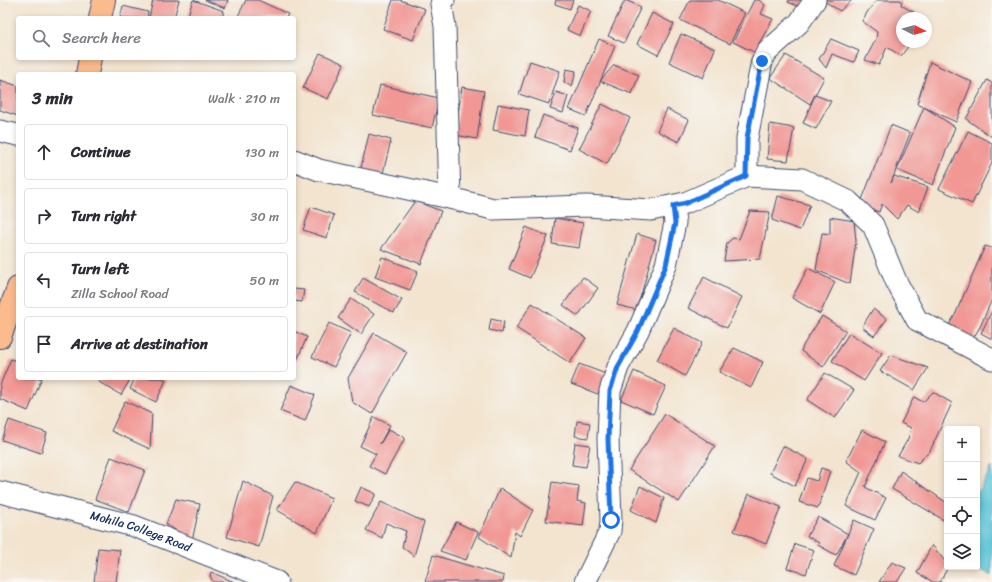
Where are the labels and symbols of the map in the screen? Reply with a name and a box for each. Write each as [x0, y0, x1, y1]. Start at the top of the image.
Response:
north arrow [896, 12, 932, 48]
route end [753, 52, 771, 70]
street label: Mohila College Road [88, 504, 195, 559]
route start [602, 511, 620, 529]

